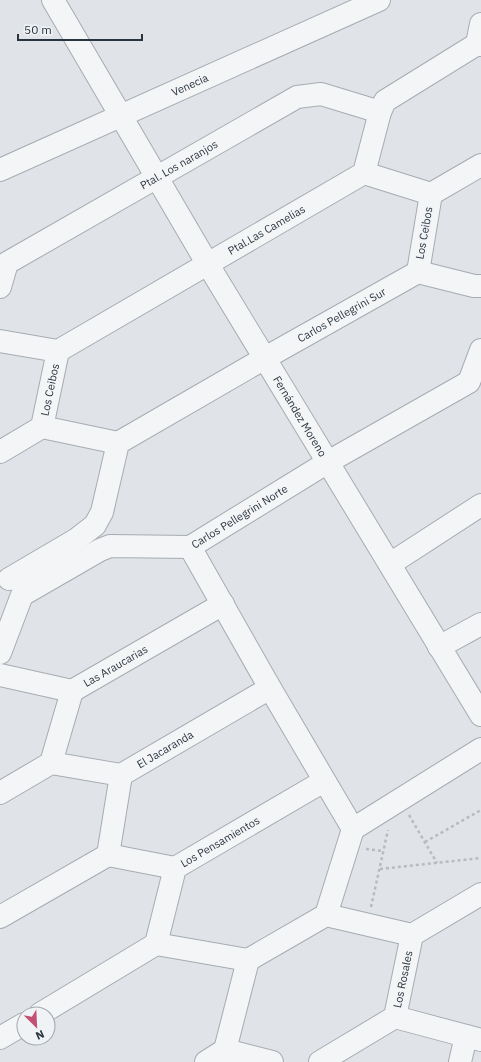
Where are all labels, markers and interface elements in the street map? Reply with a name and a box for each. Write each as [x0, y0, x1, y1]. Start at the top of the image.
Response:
scale bar [18, 16, 142, 42]
text: 50 m [24, 22, 52, 37]
street label: Venecia [169, 70, 211, 99]
street label: Ptal. Los naranjos [138, 137, 220, 192]
street label: Ptal.Las Camelias [225, 202, 308, 258]
street label: Los Ceibos [413, 206, 435, 260]
street label: Carlos Pellegrini Sur [295, 284, 388, 345]
street label: Los Ceibos [38, 362, 62, 417]
street label: Fernández Moreno [270, 373, 330, 459]
street label: Carlos Pellegrini Norte [189, 482, 290, 551]
street label: Las Araucarias [81, 642, 150, 690]
street label: El Jacaranda [134, 727, 196, 771]
street label: Los Pensamientos [178, 813, 262, 870]
street label: Los Rosales [390, 949, 416, 1009]
north arrow [16, 1006, 56, 1046]
text: N [34, 1027, 47, 1043]

